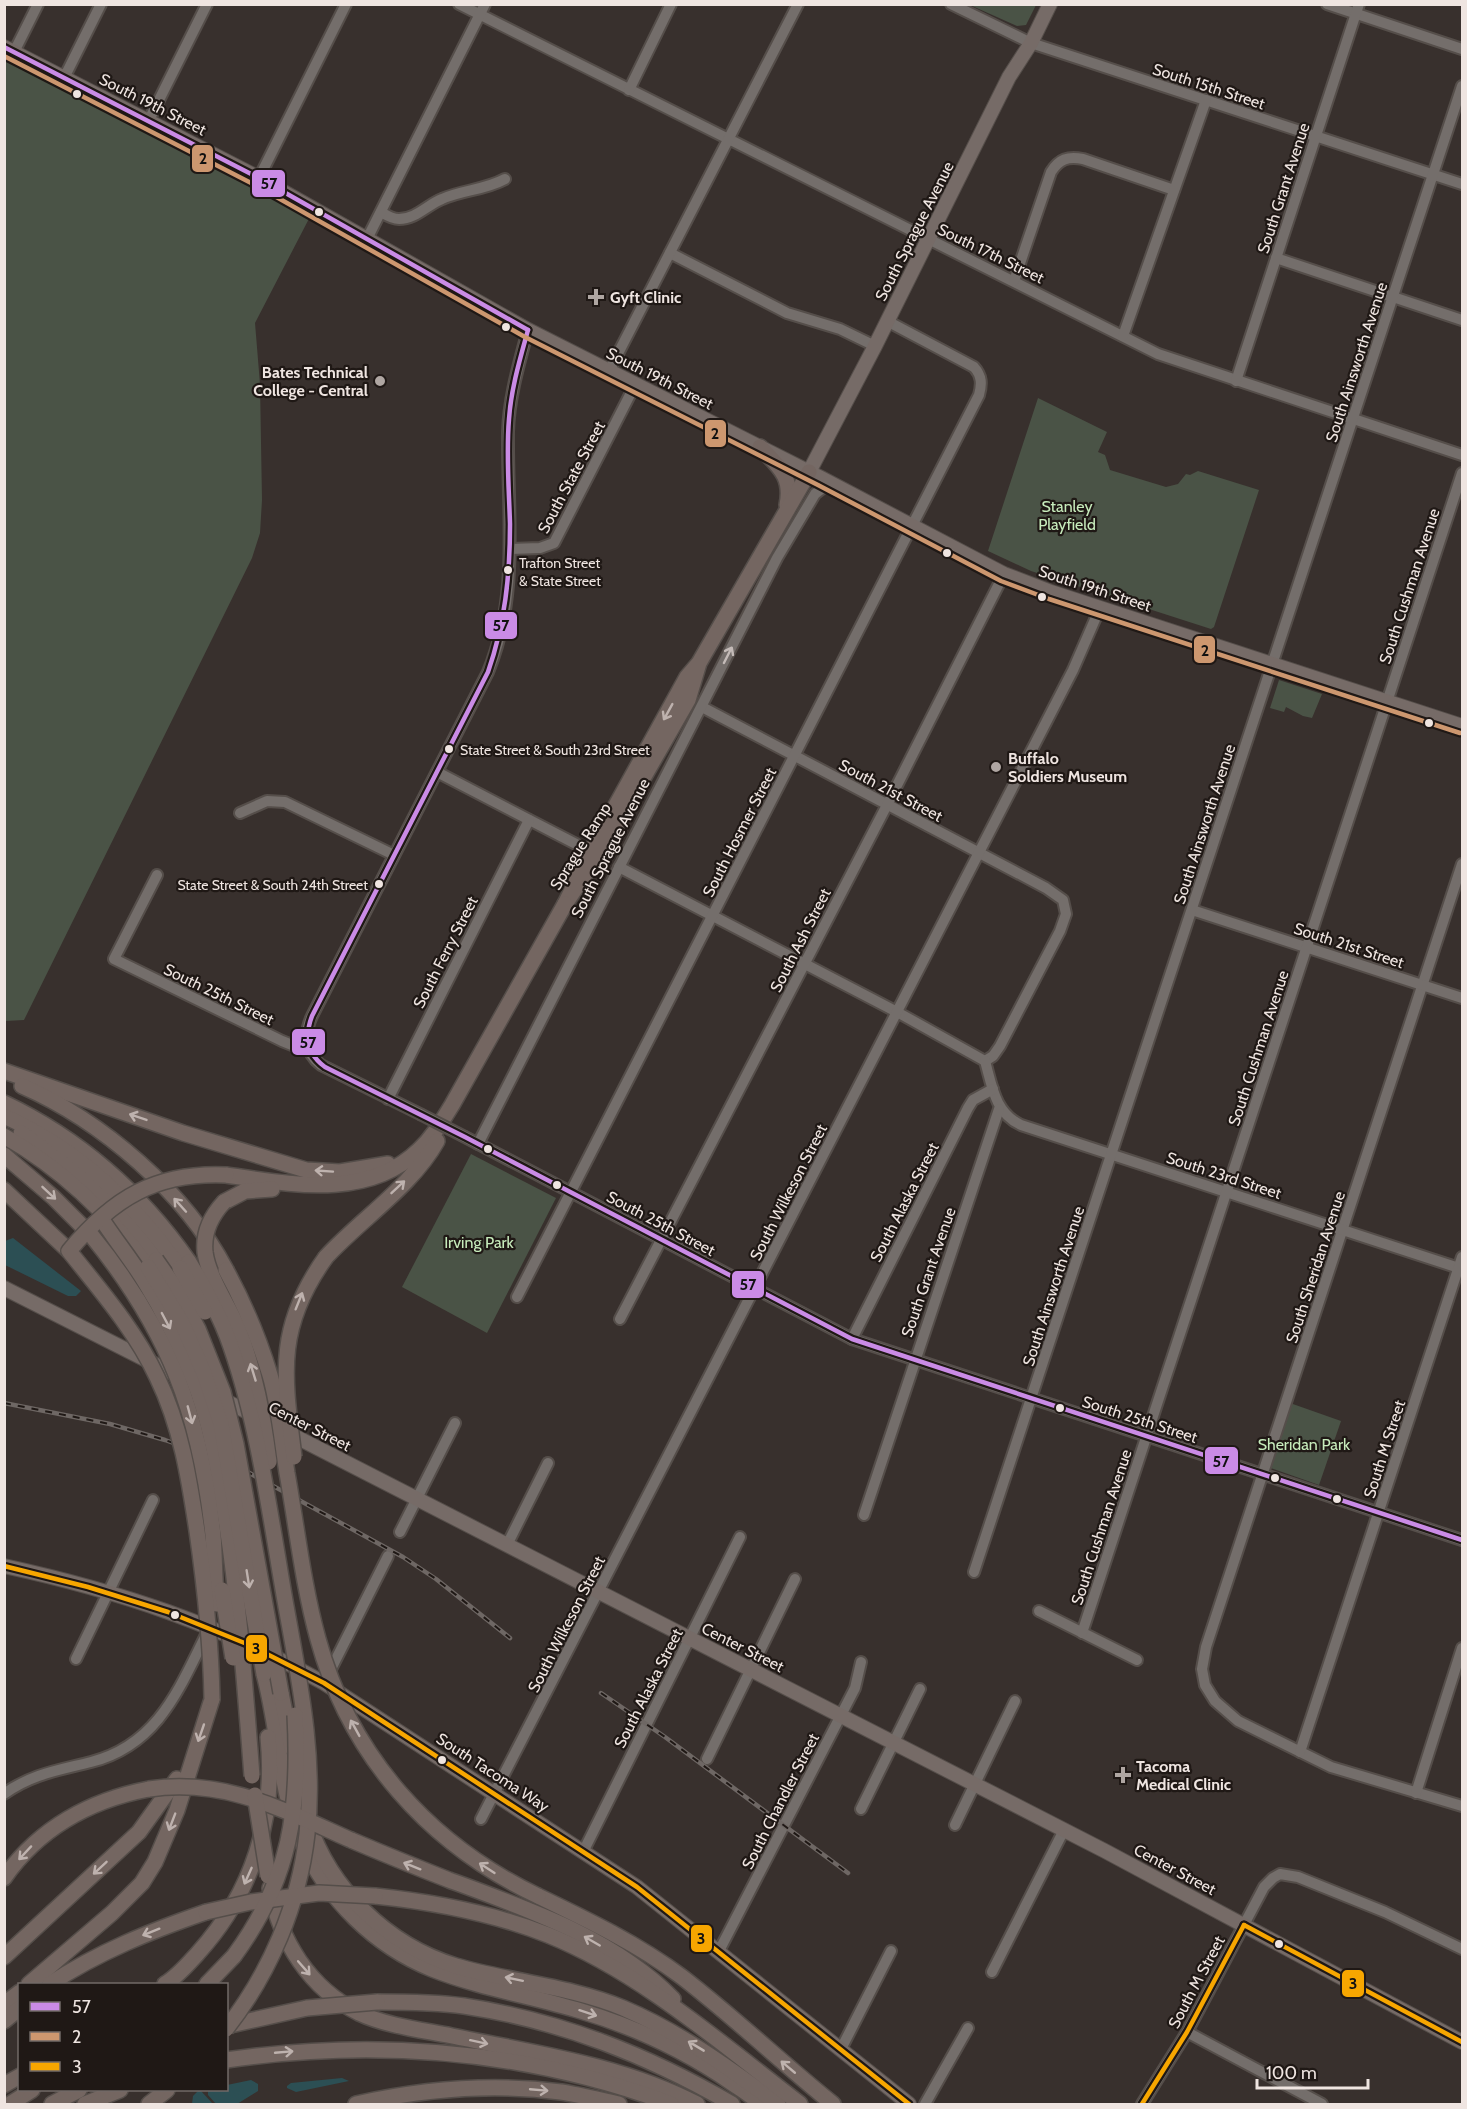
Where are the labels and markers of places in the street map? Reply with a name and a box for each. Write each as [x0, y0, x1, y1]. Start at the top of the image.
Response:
unlabelled marker [71, 88, 83, 100]
unlabelled marker [313, 206, 325, 218]
marker: Gyft Clinic [587, 288, 605, 306]
place label: Gyft Clinic [610, 288, 681, 307]
unlabelled marker [500, 321, 512, 333]
place label: Bates Technical College - Central [253, 363, 368, 400]
marker: Bates Technical College - Central [373, 374, 387, 388]
unlabelled marker [941, 547, 953, 559]
place label: Trafton Street & State Street [519, 554, 601, 590]
marker: Trafton Street & State Street [502, 564, 514, 576]
unlabelled marker [1036, 591, 1048, 603]
unlabelled marker [1423, 717, 1435, 729]
place label: State Street & South 23rd Street [460, 741, 650, 759]
marker: State Street & South 23rd Street [443, 743, 455, 755]
place label: Buffalo Soldiers Museum [1008, 749, 1127, 786]
marker: Buffalo Soldiers Museum [989, 760, 1003, 774]
place label: State Street & South 24th Street [177, 876, 368, 894]
marker: State Street & South 24th Street [373, 878, 385, 890]
unlabelled marker [482, 1143, 494, 1155]
unlabelled marker [551, 1179, 563, 1191]
unlabelled marker [1054, 1402, 1066, 1414]
unlabelled marker [1269, 1472, 1281, 1484]
unlabelled marker [1331, 1493, 1343, 1505]
unlabelled marker [169, 1609, 181, 1621]
unlabelled marker [436, 1754, 448, 1766]
place label: Tacoma Medical Clinic [1136, 1757, 1231, 1794]
marker: Tacoma Medical Clinic [1114, 1766, 1132, 1784]
unlabelled marker [1273, 1938, 1285, 1950]

